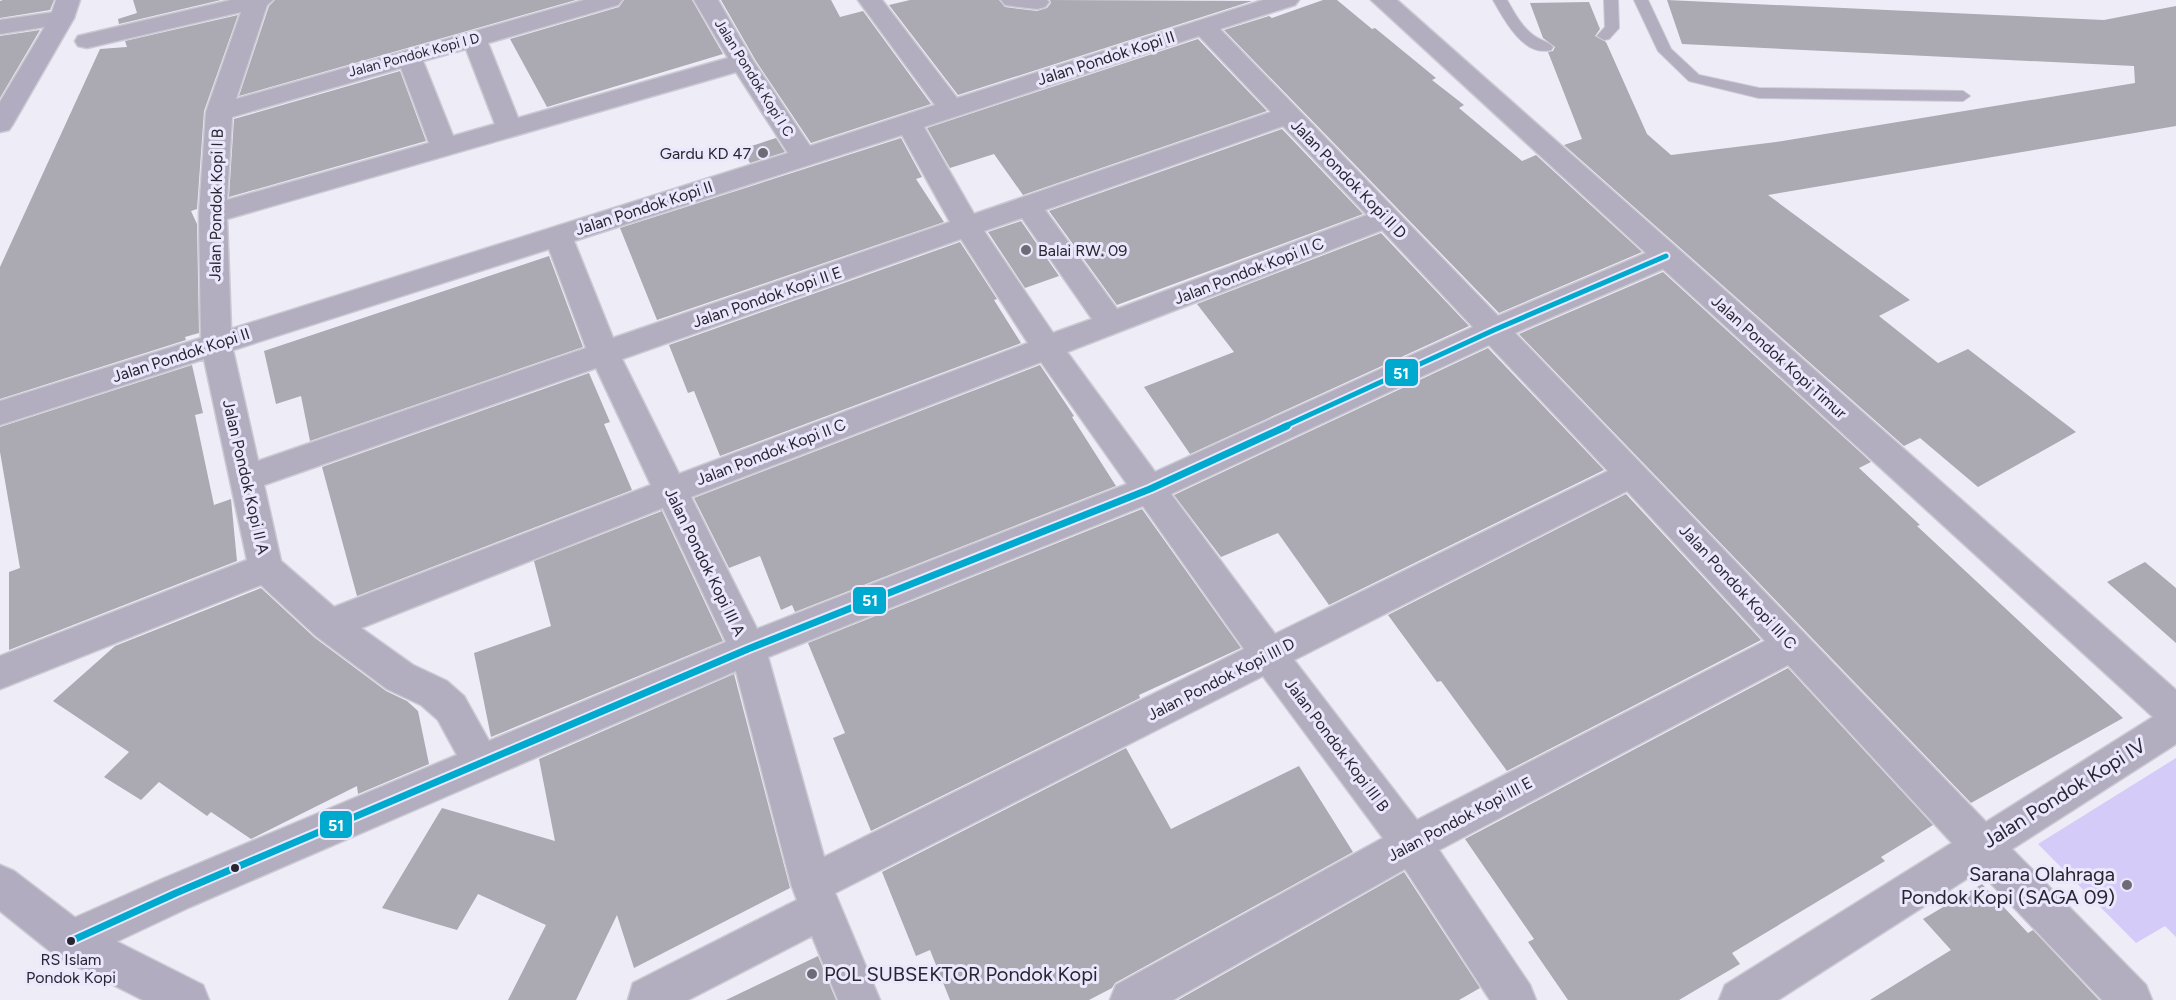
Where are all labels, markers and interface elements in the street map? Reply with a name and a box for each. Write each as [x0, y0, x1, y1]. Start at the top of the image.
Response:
street label: Jalan Pondok Kopi I C [711, 16, 797, 140]
street label: Jalan Pondok Kopi II [1035, 27, 1177, 89]
street label: Jalan Pondok Kopi I D [347, 29, 481, 81]
street label: Jalan Pondok Kopi II D [1287, 115, 1411, 243]
street label: Jalan Pondok Kopi I B [205, 128, 227, 282]
place label: Gardu KD 47 [660, 144, 751, 163]
marker: Gardu KD 47 [756, 146, 770, 160]
street label: Jalan Pondok Kopi II [573, 177, 715, 239]
street label: Jalan Pondok Kopi II C [1171, 234, 1327, 308]
place label: Balai RW. 09 [1038, 241, 1127, 260]
marker: Balai RW. 09 [1019, 243, 1033, 257]
street label: Jalan Pondok Kopi II E [690, 262, 844, 332]
street label: Jalan Pondok Kopi Timur [1708, 291, 1851, 423]
street label: Jalan Pondok Kopi II [110, 324, 252, 386]
line badge: 51 [1384, 358, 1419, 387]
text: 51 [1393, 364, 1409, 383]
street label: Jalan Pondok Kopi II A [219, 398, 273, 556]
street label: Jalan Pondok Kopi II C [693, 415, 849, 489]
street label: Jalan Pondok Kopi III A [661, 485, 749, 639]
street label: Jalan Pondok Kopi III C [1675, 521, 1801, 653]
line badge: 51 [852, 586, 887, 615]
text: 51 [862, 591, 878, 610]
street label: Jalan Pondok Kopi III D [1144, 634, 1298, 724]
street label: Jalan Pondok Kopi III B [1281, 675, 1393, 815]
street label: Jalan Pondok Kopi IV [1978, 733, 2150, 853]
street label: Jalan Pondok Kopi III E [1384, 773, 1536, 865]
line badge: 51 [319, 810, 353, 839]
text: 51 [328, 816, 344, 835]
unlabelled marker [229, 862, 241, 874]
place label: Sarana Olahraga Pondok Kopi (SAGA 09) [1901, 862, 2115, 909]
marker: Sarana Olahraga Pondok Kopi (SAGA 09) [2120, 878, 2134, 892]
marker: RS Islam Pondok Kopi [65, 935, 77, 947]
place label: RS Islam Pondok Kopi [26, 950, 116, 987]
place label: POL SUBSEKTOR Pondok Kopi [824, 962, 1098, 986]
marker: POL SUBSEKTOR Pondok Kopi [805, 967, 819, 981]

